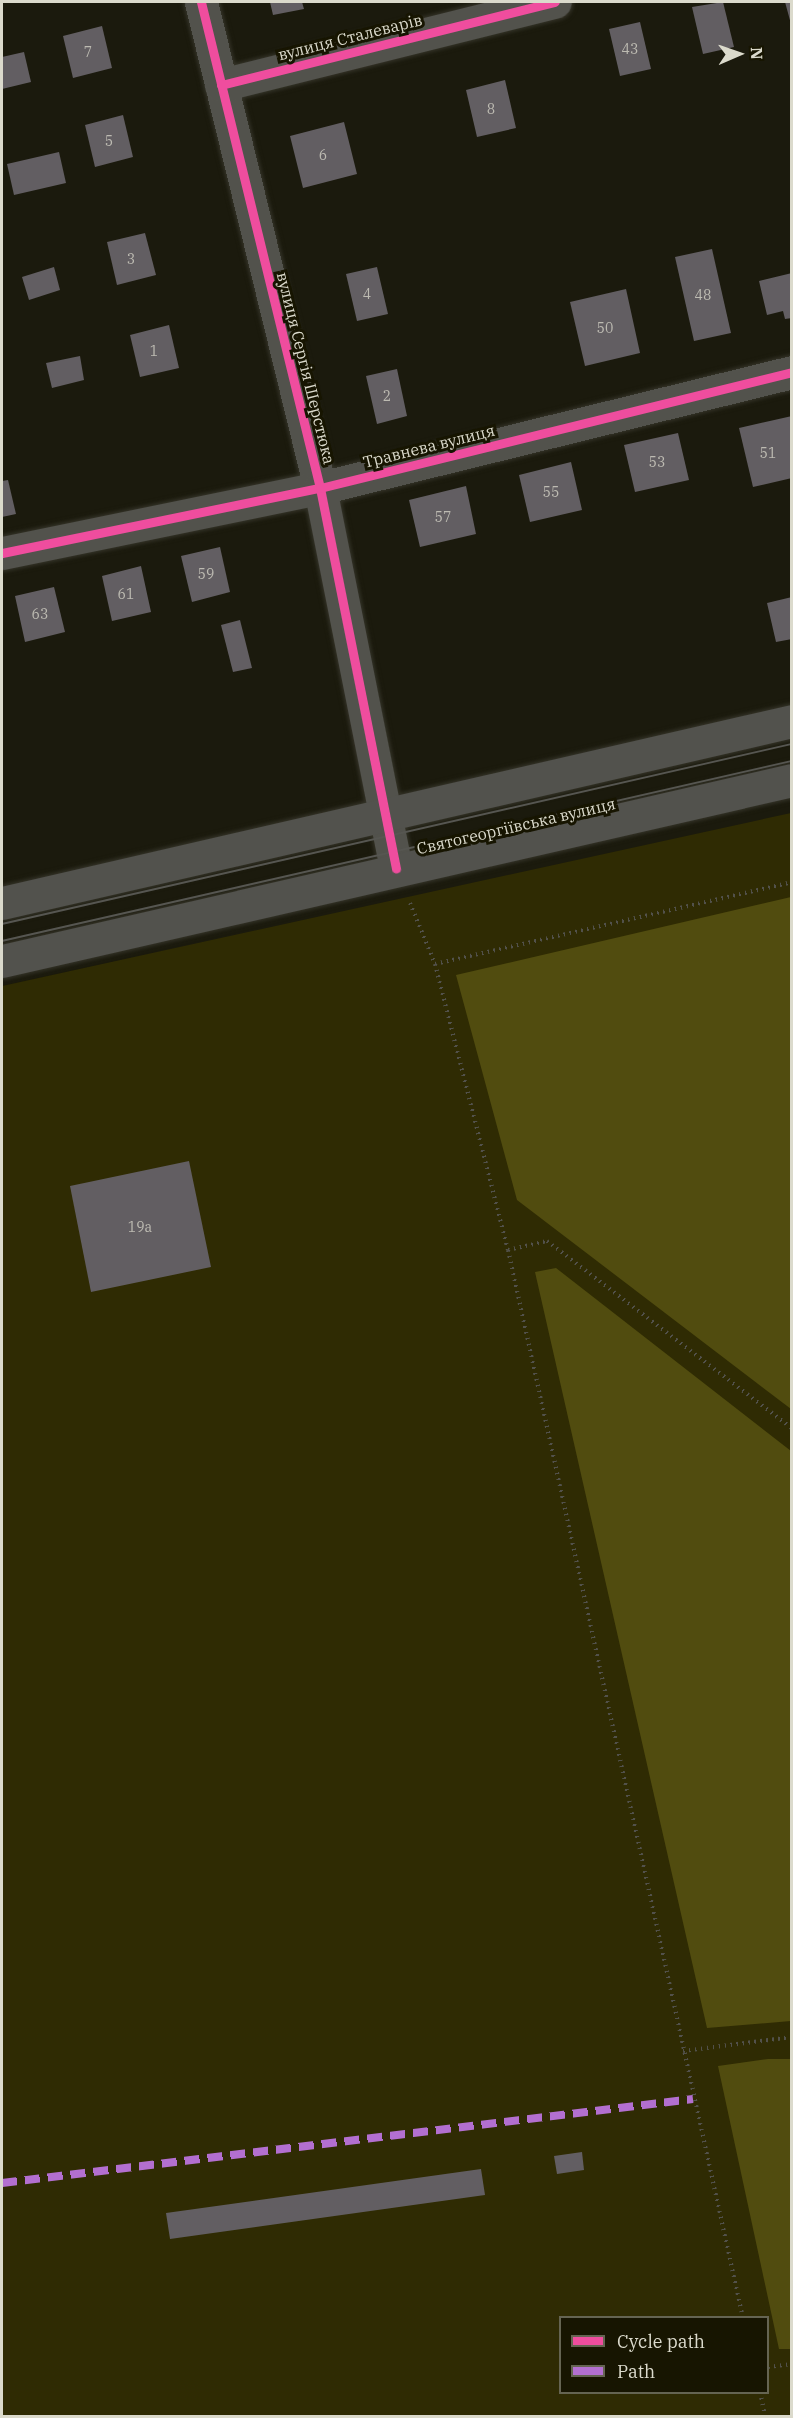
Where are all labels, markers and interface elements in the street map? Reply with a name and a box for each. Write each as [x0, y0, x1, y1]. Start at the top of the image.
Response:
street label: вулиця Сталеварів [276, 10, 424, 64]
north arrow [709, 24, 769, 84]
house number: 43 [622, 41, 638, 57]
house number: 7 [84, 44, 92, 60]
text: N [747, 47, 767, 60]
house number: 8 [487, 101, 495, 117]
house number: 5 [105, 133, 113, 149]
house number: 6 [319, 147, 327, 163]
house number: 3 [127, 251, 135, 267]
street label: вулиця Сергія Шерстюка [273, 270, 339, 466]
house number: 4 [363, 286, 371, 302]
house number: 48 [695, 287, 711, 303]
house number: 50 [597, 320, 613, 336]
house number: 1 [150, 343, 158, 359]
house number: 2 [383, 388, 391, 404]
street label: Травнева вулиця [361, 420, 497, 472]
house number: 51 [760, 445, 776, 461]
house number: 53 [649, 454, 665, 470]
house number: 55 [543, 484, 559, 500]
house number: 57 [435, 509, 451, 525]
house number: 59 [198, 566, 214, 582]
house number: 61 [118, 586, 134, 602]
house number: 63 [32, 606, 48, 622]
street label: Святогеоргіївська вулиця [415, 794, 617, 858]
house number: 19а [128, 1219, 152, 1235]
legend [559, 2316, 769, 2394]
text: Cycle path [617, 2330, 705, 2353]
text: Path [617, 2360, 655, 2383]

